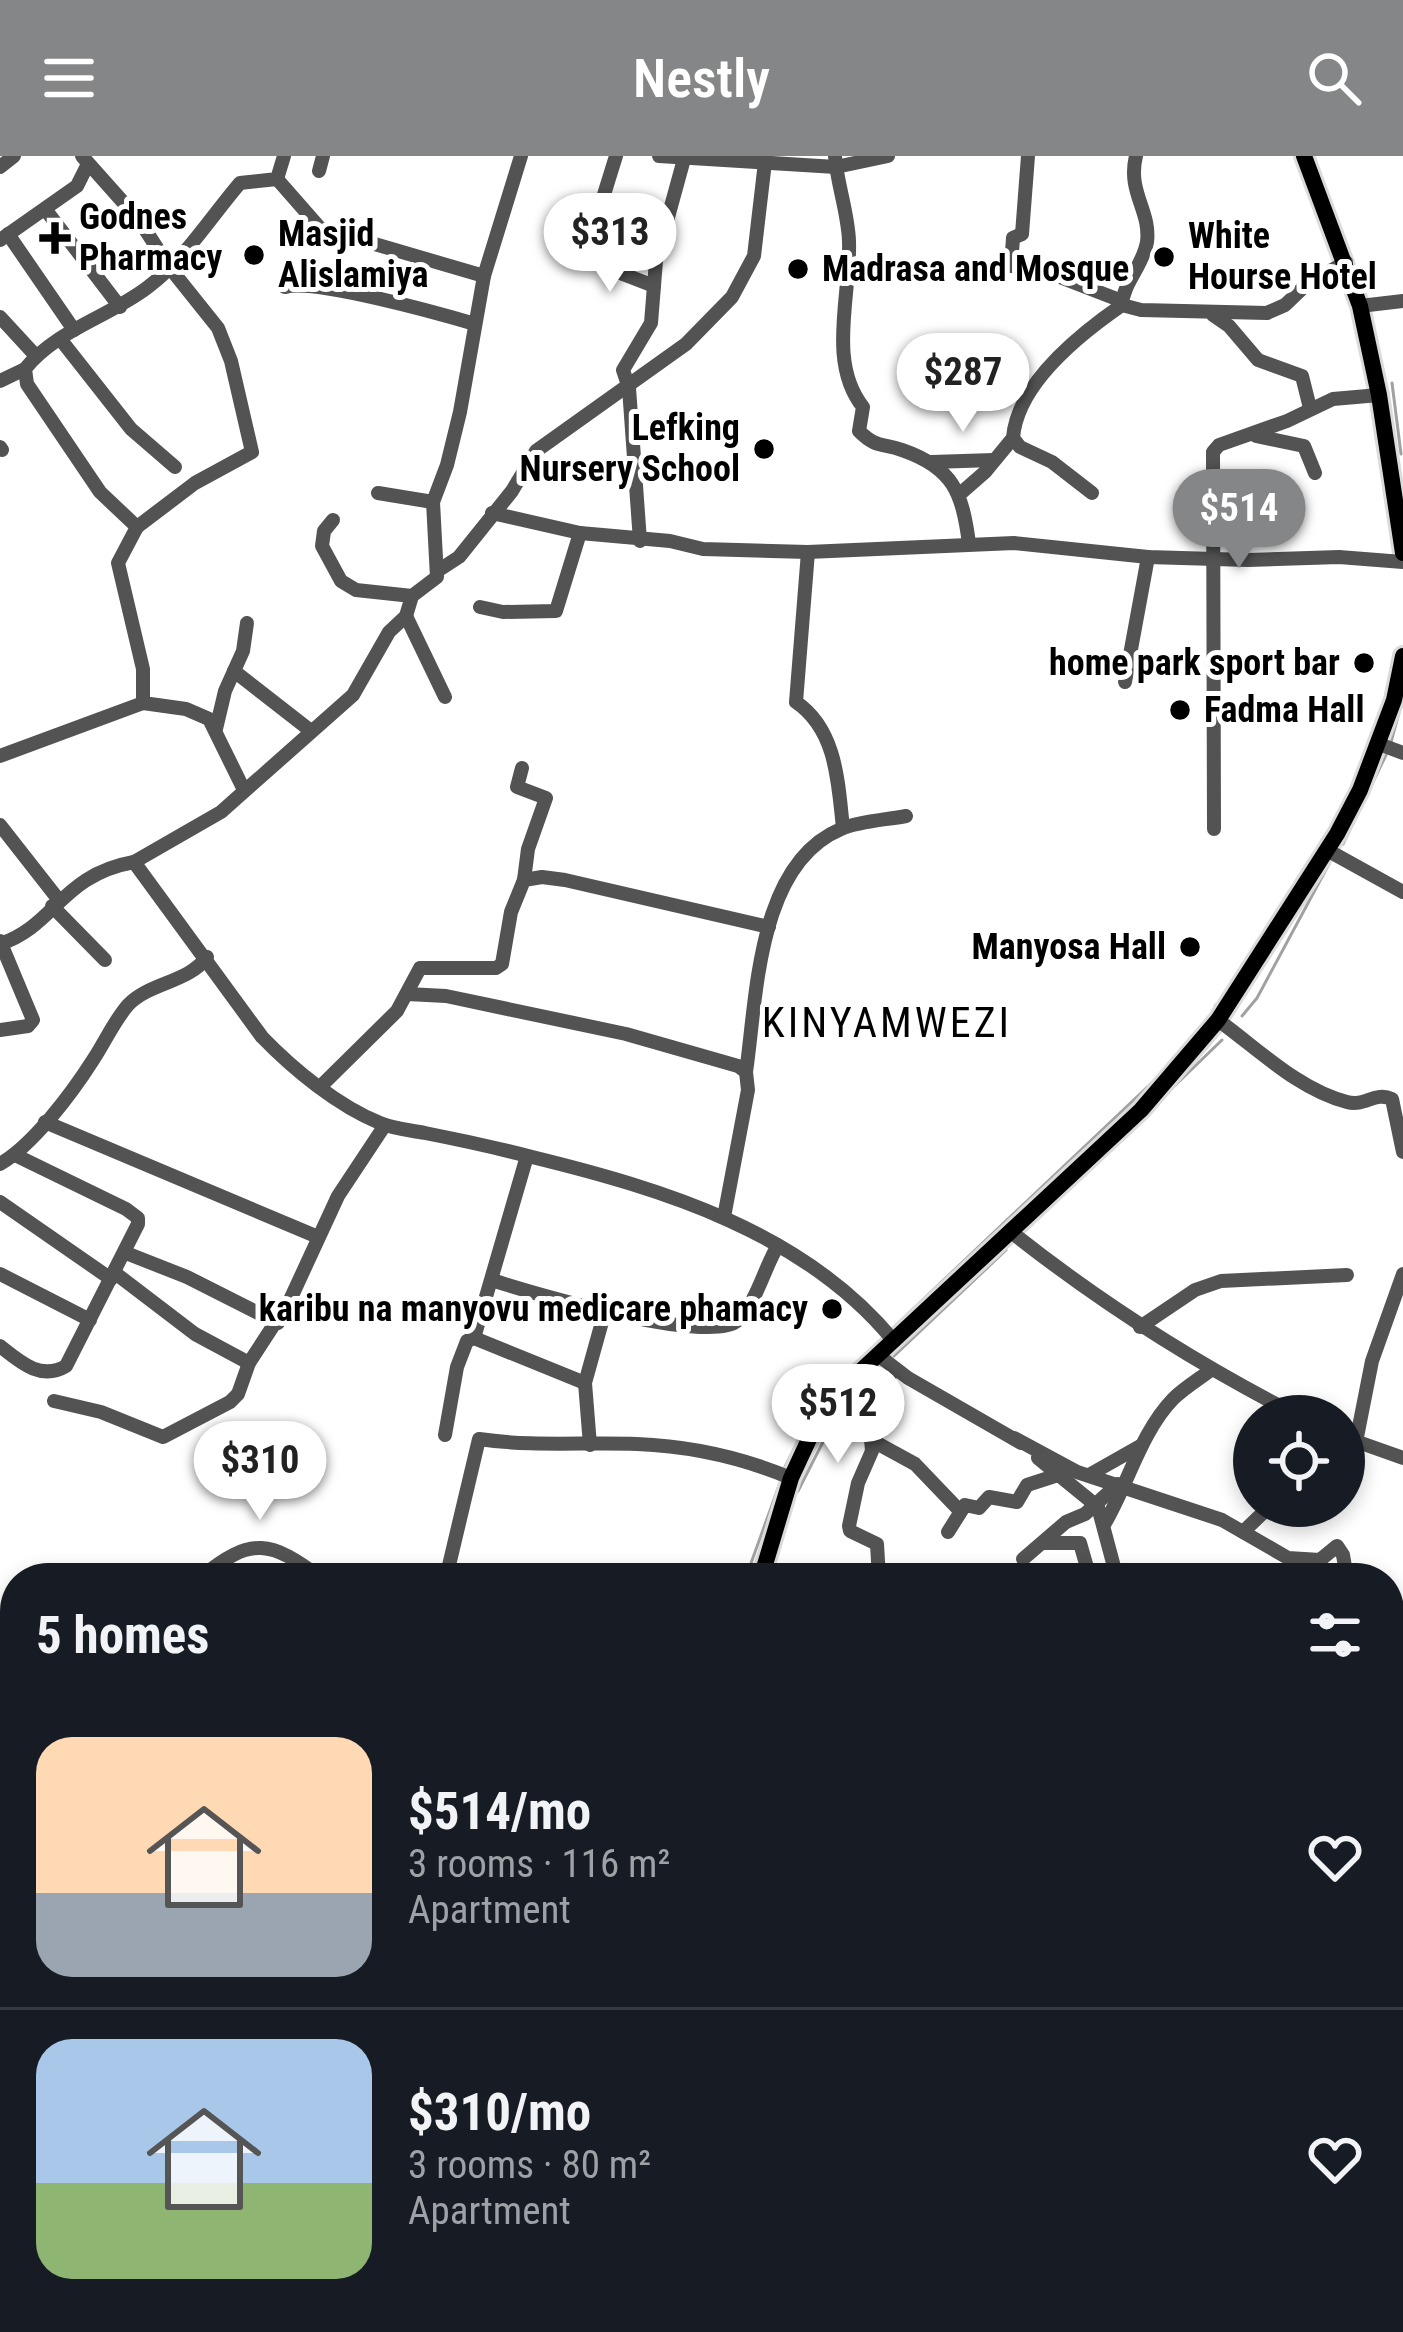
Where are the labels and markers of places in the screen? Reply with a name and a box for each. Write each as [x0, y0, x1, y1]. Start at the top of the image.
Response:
pin: $313 [539, 193, 681, 295]
place label: Godnes Pharmacy [79, 196, 222, 279]
place label: Masjid Alislamiya [278, 213, 429, 296]
place label: White Hourse Hotel [1188, 215, 1377, 298]
marker: Godnes Pharmacy [42, 225, 68, 251]
marker: Masjid Alislamiya [241, 242, 267, 268]
marker: White Hourse Hotel [1151, 244, 1177, 270]
place label: Madrasa and Mosque [822, 248, 1129, 290]
marker: Madrasa and Mosque [785, 256, 811, 282]
pin: $287 [892, 333, 1034, 435]
place label: Lefking Nursery School [520, 407, 740, 490]
marker: Lefking Nursery School [751, 436, 777, 462]
pin: $514 [1168, 469, 1310, 571]
place label: home park sport bar [1049, 642, 1340, 684]
marker: home park sport bar [1351, 650, 1377, 676]
place label: Fadma Hall [1204, 689, 1365, 731]
marker: Fadma Hall [1167, 697, 1193, 723]
place label: Manyosa Hall [972, 926, 1166, 968]
marker: Manyosa Hall [1177, 934, 1203, 960]
place label: karibu na manyovu medicare phamacy [259, 1288, 808, 1330]
marker: karibu na manyovu medicare phamacy [819, 1296, 845, 1322]
pin: $512 [767, 1364, 909, 1466]
pin: $310 [189, 1421, 331, 1523]

